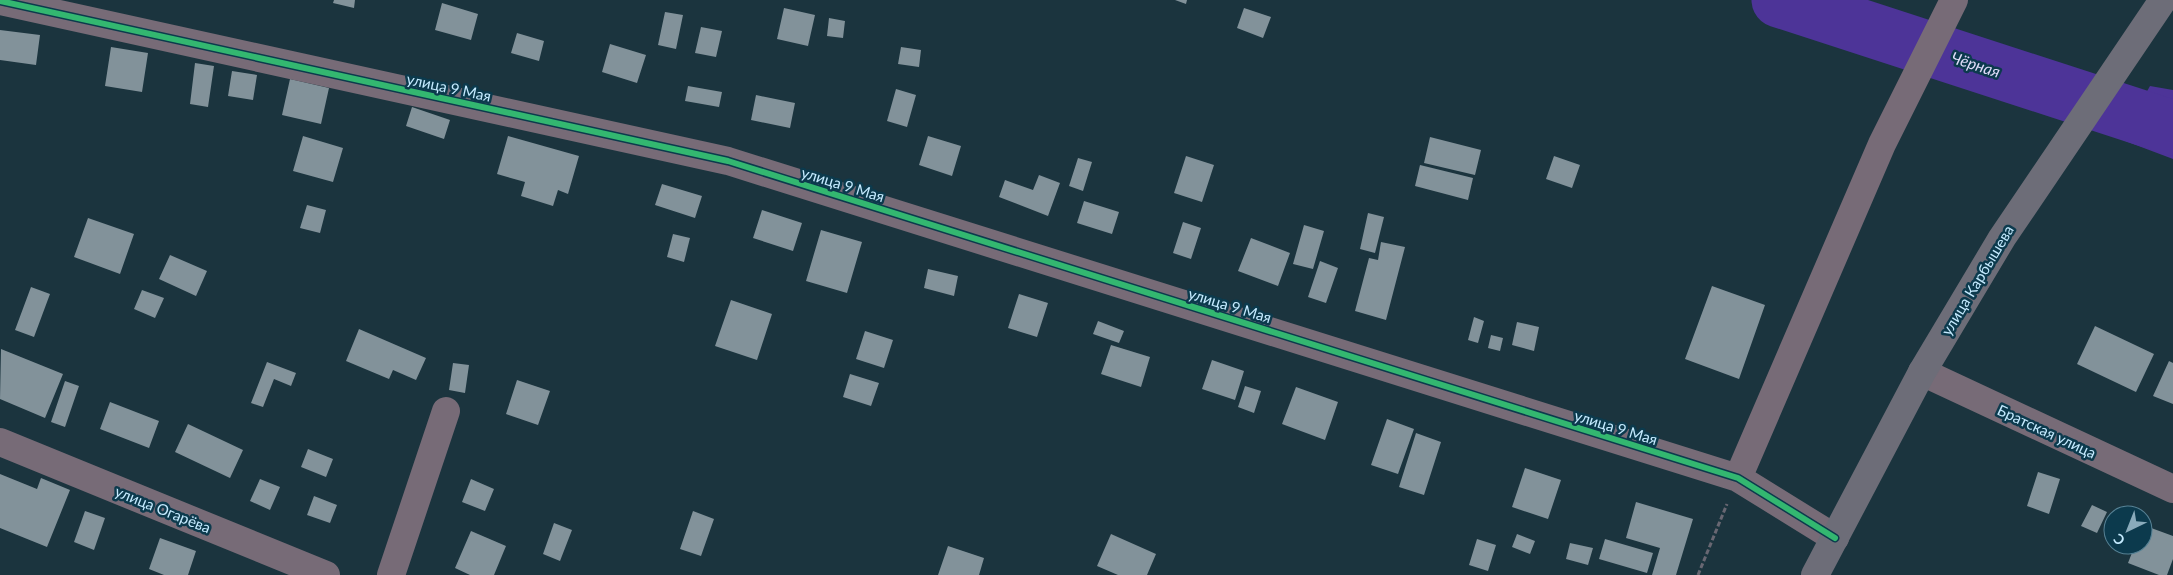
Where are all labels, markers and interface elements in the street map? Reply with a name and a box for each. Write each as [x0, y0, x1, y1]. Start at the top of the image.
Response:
water label: Чёрная [1949, 47, 2003, 81]
street label: улица 9 Мая [405, 69, 493, 105]
street label: улица 9 Мая [799, 163, 887, 205]
street label: улица Карбышева [1937, 222, 2017, 338]
street label: улица 9 Мая [1186, 284, 1274, 326]
street label: Братская улица [1995, 400, 2099, 462]
street label: улица 9 Мая [1572, 406, 1660, 448]
street label: улица Огарёва [113, 482, 213, 536]
north arrow [2103, 505, 2153, 555]
text: С [2109, 530, 2128, 549]

